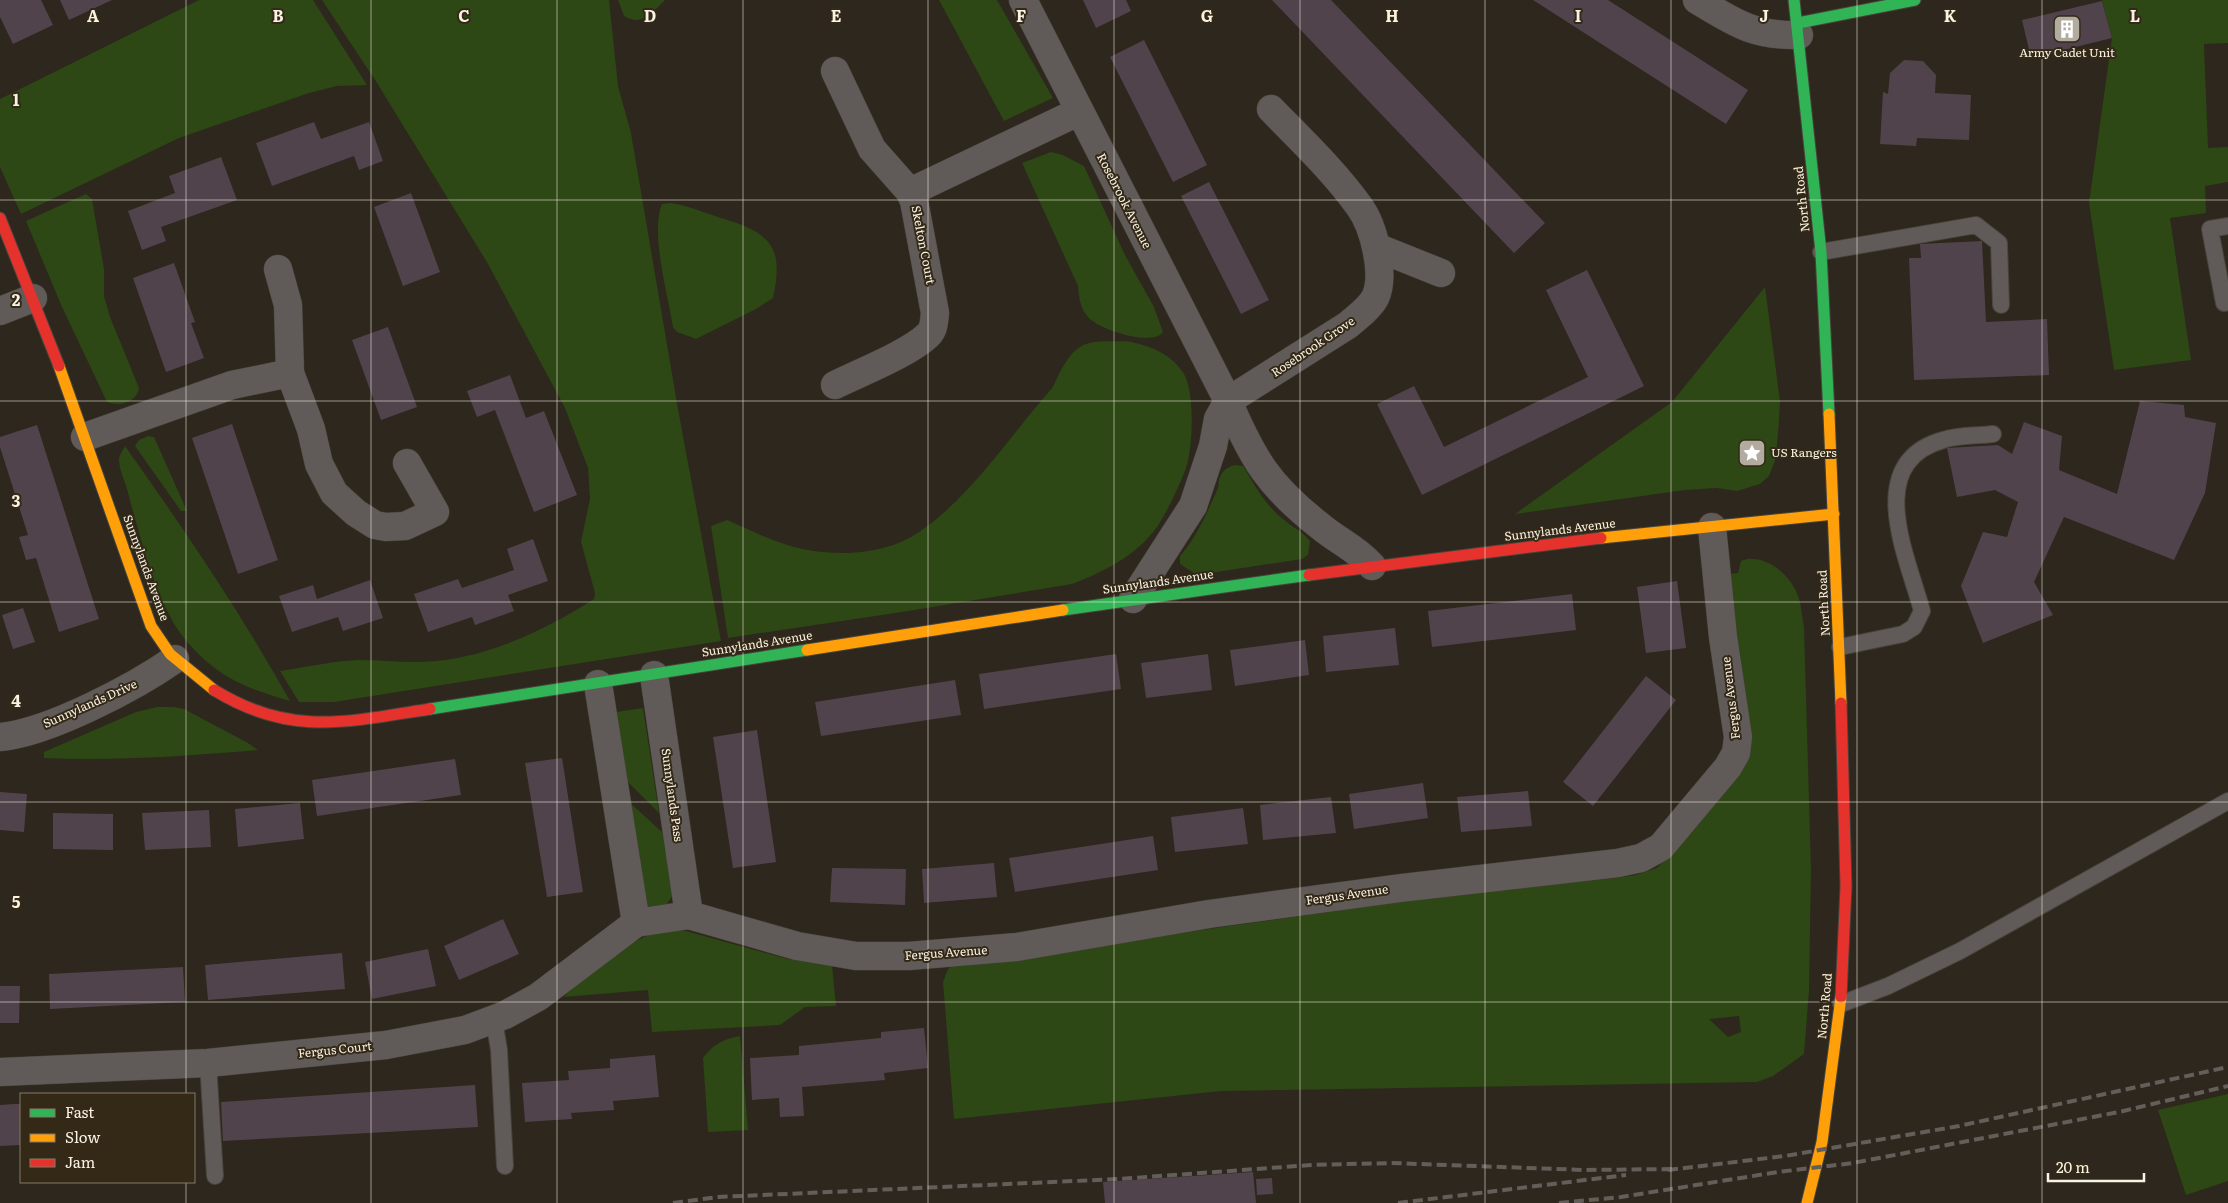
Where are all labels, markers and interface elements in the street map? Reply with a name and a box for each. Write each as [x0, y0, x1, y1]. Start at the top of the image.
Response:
text: A [87, 3, 99, 27]
text: B [272, 3, 284, 27]
text: C [458, 3, 470, 27]
text: D [644, 3, 656, 27]
text: E [831, 3, 842, 27]
text: F [1016, 3, 1026, 27]
text: G [1201, 3, 1213, 27]
text: H [1385, 3, 1399, 27]
text: I [1575, 3, 1581, 27]
text: J [1759, 3, 1769, 27]
text: K [1944, 3, 1957, 27]
text: L [2130, 3, 2140, 27]
building icon: Army Cadet Unit [2052, 14, 2082, 44]
place label: Army Cadet Unit [2019, 43, 2115, 61]
text: 1 [13, 87, 20, 111]
street label: Rosebrook Avenue [1093, 150, 1157, 251]
street label: North Road [1789, 165, 1813, 233]
street label: Skelton Court [908, 204, 940, 286]
text: 2 [12, 287, 21, 311]
street label: Rosebrook Grove [1267, 312, 1358, 381]
place icon: US Rangers [1737, 438, 1767, 468]
place label: US Rangers [1771, 443, 1837, 461]
text: 3 [12, 488, 21, 512]
street label: Sunnylands Avenue [119, 512, 175, 623]
street label: Sunnylands Avenue [1503, 513, 1616, 545]
street label: Sunnylands Avenue [1101, 564, 1215, 598]
street label: North Road [1812, 569, 1834, 637]
street label: Sunnylands Avenue [700, 625, 814, 661]
street label: Fergus Avenue [1716, 656, 1744, 740]
street label: Sunnylands Drive [40, 674, 140, 732]
text: 4 [11, 688, 21, 712]
street label: Sunnylands Pass [658, 747, 689, 843]
street label: Fergus Avenue [1305, 879, 1389, 909]
text: 5 [12, 889, 21, 913]
street label: Fergus Avenue [904, 940, 988, 964]
street label: North Road [1812, 971, 1836, 1040]
street label: Fergus Court [297, 1036, 373, 1062]
legend [20, 1093, 195, 1183]
text: Fast [65, 1100, 94, 1123]
text: Slow [65, 1125, 100, 1148]
text: Jam [65, 1150, 96, 1173]
scale bar [2048, 1150, 2144, 1182]
text: 20 m [2056, 1155, 2090, 1178]

